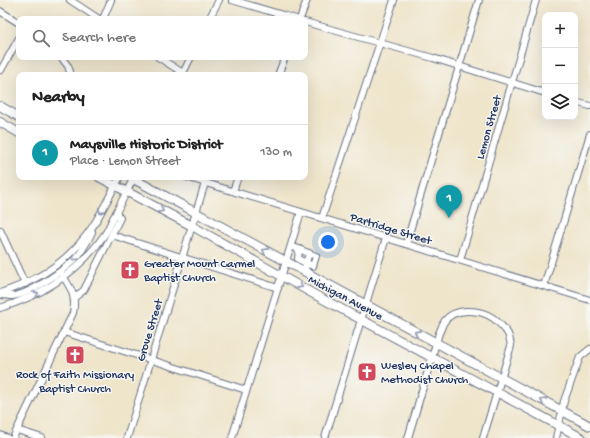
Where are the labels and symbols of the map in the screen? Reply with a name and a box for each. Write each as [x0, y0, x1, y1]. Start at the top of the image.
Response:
street label: Lemon Street [474, 93, 506, 161]
pin: 1 [436, 185, 462, 218]
one-way arrow [157, 205, 164, 213]
one-way arrow [98, 207, 106, 214]
street label: Partridge Street [347, 211, 434, 249]
your location [318, 232, 338, 252]
one-way arrow [262, 248, 269, 255]
one-way arrow [72, 253, 80, 261]
place label: Greater Mount Carmel Baptist Church [143, 258, 256, 286]
church icon: Greater Mount Carmel Baptist Church [119, 259, 141, 281]
street label: Michigan Avenue [305, 273, 385, 325]
one-way arrow [295, 281, 303, 289]
one-way arrow [32, 291, 39, 299]
street label: Grove Street [135, 297, 167, 363]
one-way arrow [413, 330, 421, 337]
church icon: Rock of Faith Missionary Baptist Church [64, 344, 86, 366]
place label: Wesley Chapel Methodist Church [381, 360, 469, 388]
church icon: Wesley Chapel Methodist Church [356, 361, 378, 383]
place label: Rock of Faith Missionary Baptist Church [16, 369, 134, 397]
one-way arrow [540, 398, 547, 406]

